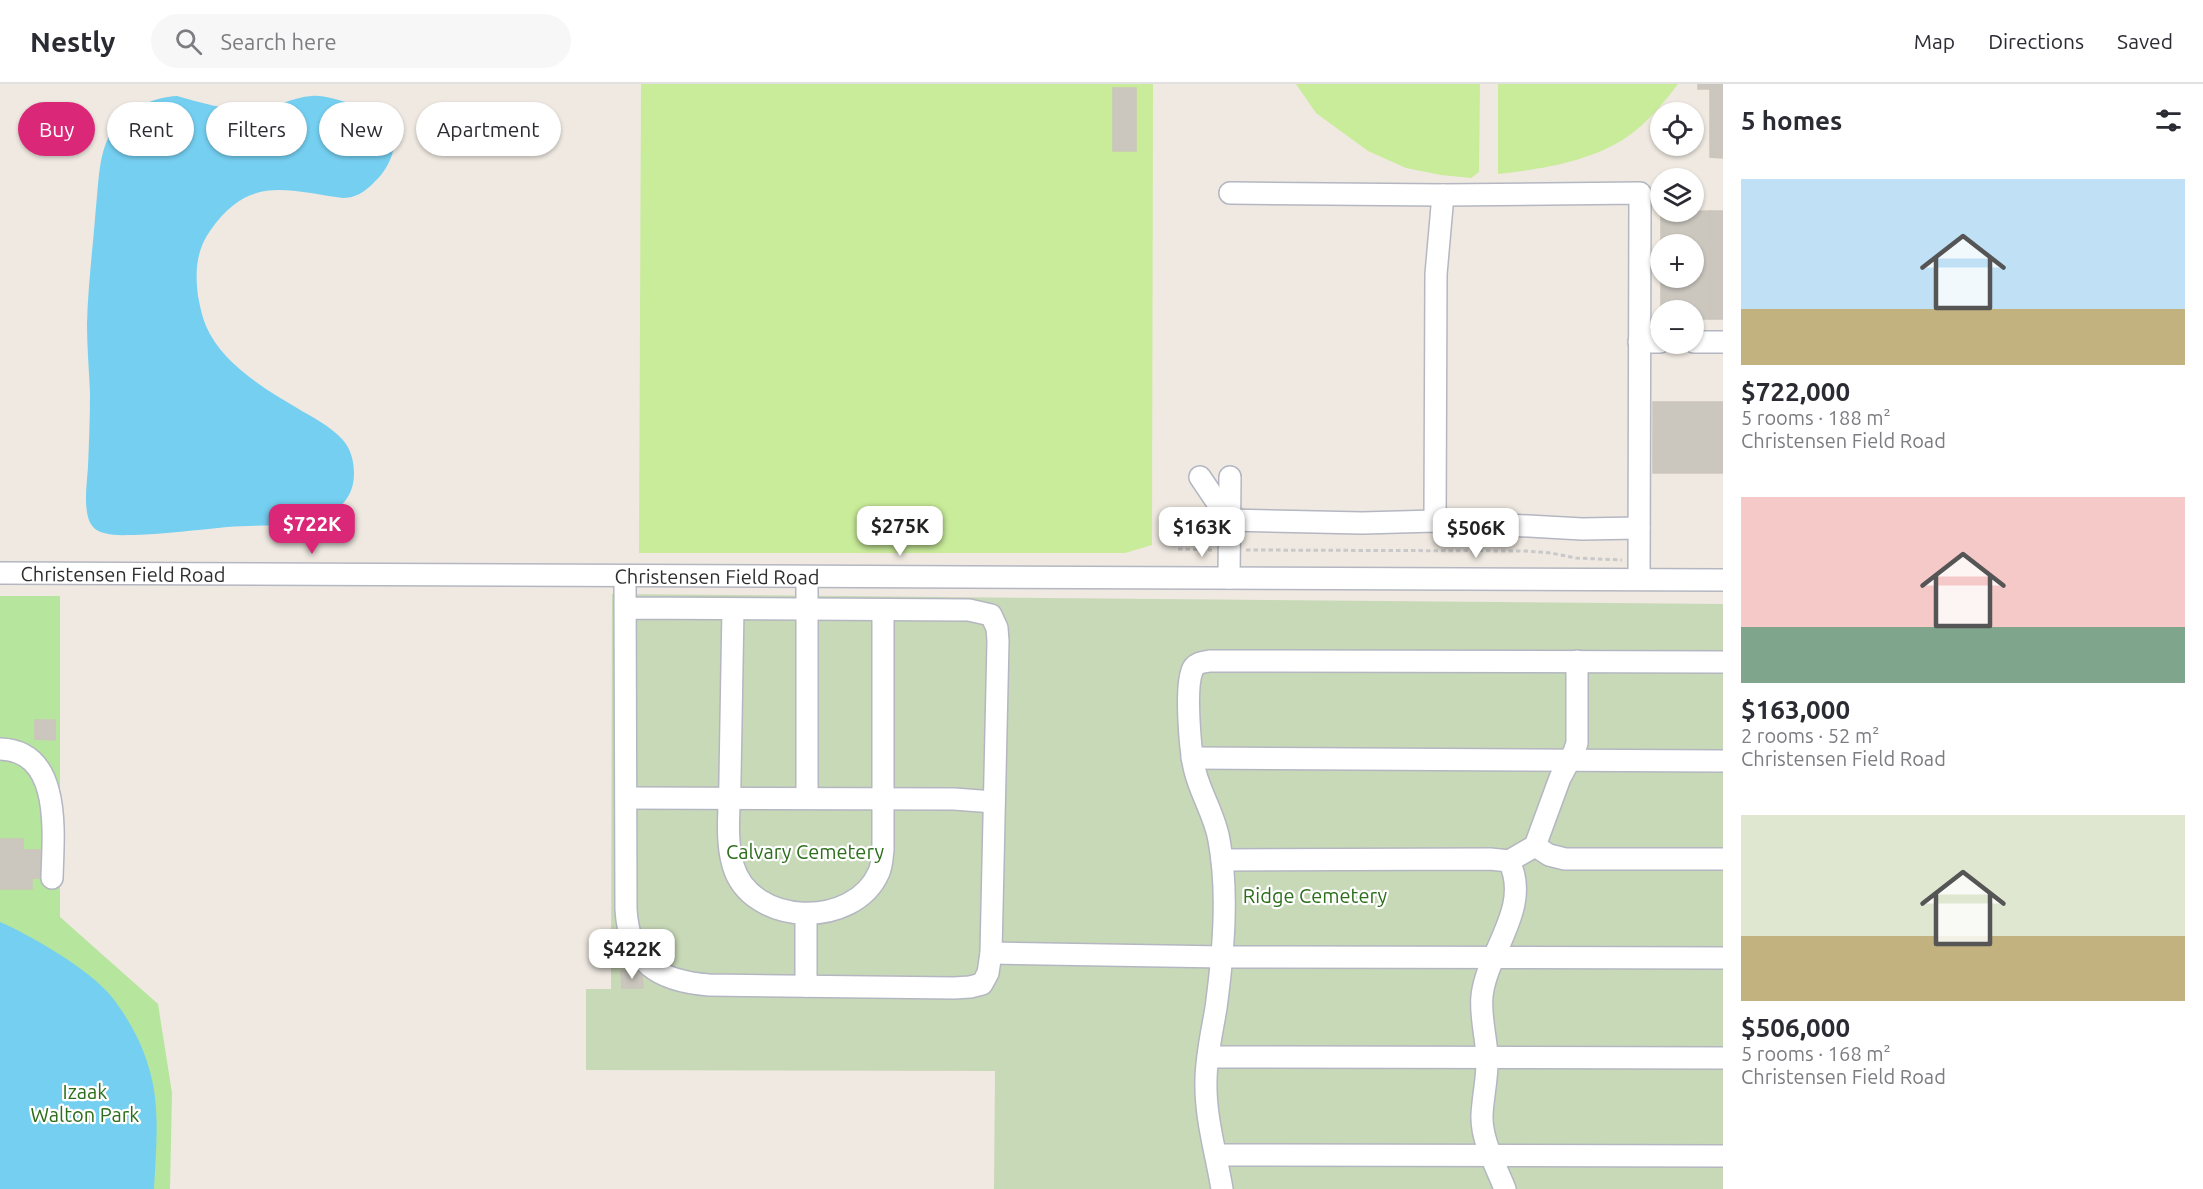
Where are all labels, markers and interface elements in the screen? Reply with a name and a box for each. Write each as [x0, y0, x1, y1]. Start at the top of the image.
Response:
search box [151, 14, 571, 68]
icon: search [172, 25, 205, 58]
text: Nestly [30, 26, 115, 57]
text: Search here [220, 29, 337, 54]
text: Map [1914, 29, 1955, 53]
text: Directions [1988, 29, 2084, 53]
text: Saved [2117, 29, 2173, 53]
chip: Buy [18, 102, 95, 156]
chip: Rent [107, 102, 194, 156]
chip: Filters [206, 102, 307, 156]
chip: New [319, 102, 404, 156]
chip: Apartment [416, 102, 561, 156]
map controls [1650, 102, 1704, 354]
button: locate [1650, 102, 1704, 156]
icon: filters [2152, 104, 2185, 137]
text: 5 homes [1741, 106, 1842, 135]
button: layers [1650, 168, 1704, 222]
icon: home [1909, 218, 2017, 326]
button: + [1650, 234, 1704, 288]
button: − [1650, 300, 1704, 354]
text: $722,000 [1741, 377, 1850, 406]
text: 5 rooms · 188 m² [1741, 406, 1891, 429]
text: Christensen Field Road [1741, 429, 1946, 452]
pin: $722K [270, 504, 354, 555]
pin: $275K [858, 506, 942, 557]
pin: $163K [1160, 507, 1244, 558]
pin: $506K [1434, 508, 1518, 559]
text: $722K [283, 512, 341, 535]
text: $275K [871, 514, 929, 537]
text: $163K [1173, 515, 1231, 538]
text: $506K [1447, 516, 1505, 539]
icon: home [1909, 536, 2017, 644]
street label: Christensen Field Road [20, 562, 226, 585]
street label: Christensen Field Road [614, 564, 820, 588]
text: $163,000 [1741, 695, 1850, 724]
text: 2 rooms · 52 m² [1741, 724, 1879, 747]
text: Christensen Field Road [1741, 747, 1946, 770]
park label: Calvary Cemetery [726, 840, 884, 863]
icon: home [1909, 854, 2017, 962]
park label: Ridge Cemetery [1243, 884, 1387, 907]
pin: $422K [590, 929, 674, 980]
text: $422K [603, 937, 661, 960]
text: $506,000 [1741, 1013, 1850, 1042]
text: 5 rooms · 168 m² [1741, 1042, 1891, 1065]
text: Christensen Field Road [1741, 1065, 1946, 1088]
park label: Izaak Walton Park [31, 1080, 139, 1126]

